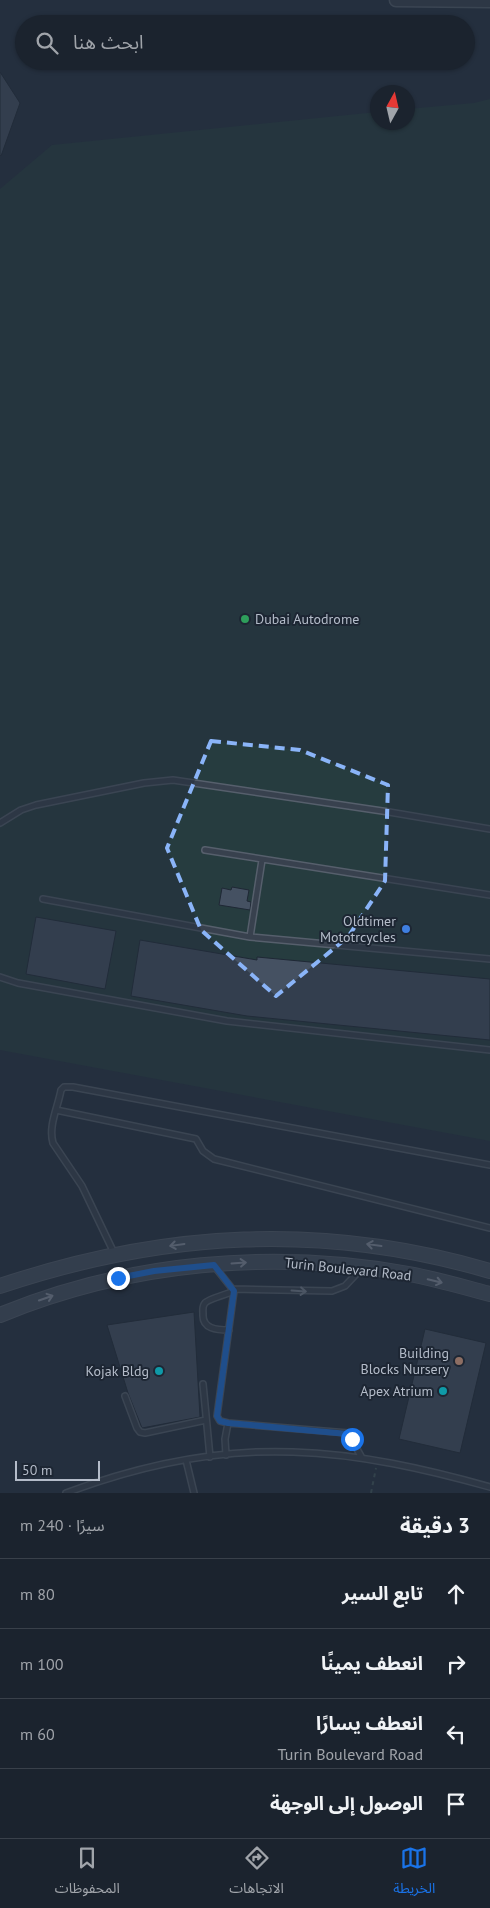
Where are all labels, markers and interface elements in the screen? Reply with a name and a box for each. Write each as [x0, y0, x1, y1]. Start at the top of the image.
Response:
search box [15, 15, 475, 70]
icon: search [33, 29, 61, 57]
text: ابحث هنا [73, 30, 144, 54]
north arrow [370, 85, 415, 130]
place label: Dubai Autodrome [255, 610, 359, 628]
marker: Dubai Autodrome [239, 613, 251, 625]
place label: Oldtimer Mototrcycles [320, 912, 396, 946]
marker: Oldtimer Mototrcycles [400, 923, 412, 935]
one-way arrow [170, 1240, 186, 1250]
one-way arrow [367, 1240, 383, 1250]
street label: Turin Boulevard Road [284, 1253, 412, 1285]
one-way arrow [231, 1259, 247, 1268]
route end [107, 1267, 130, 1290]
one-way arrow [427, 1277, 443, 1286]
one-way arrow [290, 1286, 306, 1295]
one-way arrow [37, 1293, 53, 1302]
place label: Building Blocks Nursery [361, 1344, 449, 1378]
marker: Building Blocks Nursery [453, 1355, 465, 1367]
place label: Kojak Bldg [86, 1362, 149, 1380]
marker: Kojak Bldg [153, 1365, 165, 1377]
place label: Apex Atrium [360, 1382, 433, 1400]
marker: Apex Atrium [437, 1385, 449, 1397]
route start [341, 1428, 364, 1451]
scale bar [15, 1458, 100, 1481]
text: 50 m [22, 1461, 52, 1479]
text: 3 دقيقة [400, 1512, 470, 1539]
text: سيرًا · 240 m [20, 1515, 105, 1535]
icon: ahead [442, 1580, 470, 1608]
text: تابع السير [342, 1581, 423, 1605]
text: 80 m [20, 1584, 55, 1604]
icon: right [442, 1650, 470, 1678]
text: انعطف يمينًا [321, 1651, 423, 1675]
text: 100 m [20, 1654, 63, 1674]
text: انعطف يسارًا [316, 1711, 423, 1735]
icon: left [442, 1720, 470, 1748]
text: 60 m [20, 1724, 55, 1744]
text: Turin Boulevard Road [278, 1744, 423, 1764]
icon: arrive [442, 1790, 470, 1818]
text: الوصول إلى الوجهة [270, 1791, 423, 1815]
tab: المحفوظات [55, 1844, 120, 1903]
tab: الاتجاهات [229, 1844, 284, 1903]
tab: الخريطة [393, 1844, 435, 1903]

